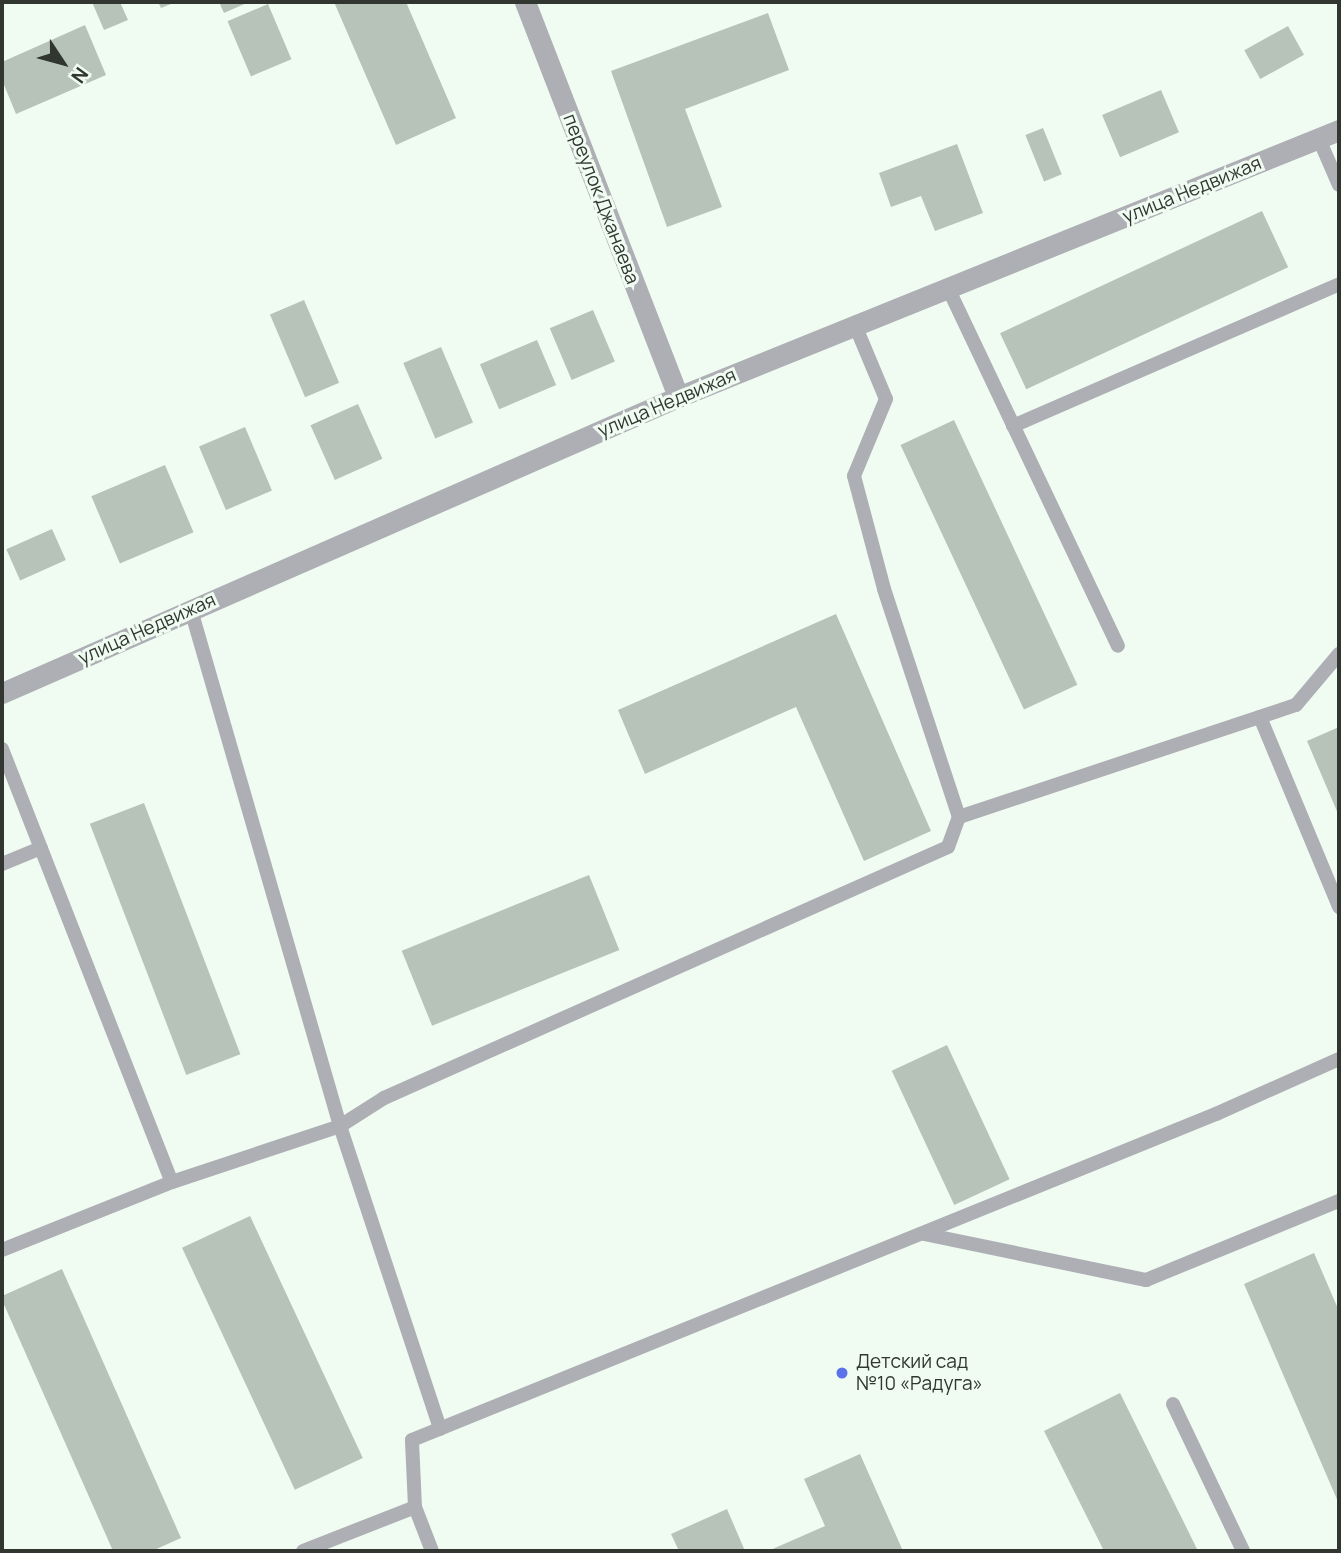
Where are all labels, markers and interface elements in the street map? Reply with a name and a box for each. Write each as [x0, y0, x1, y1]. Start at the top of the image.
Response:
north arrow [28, 28, 98, 98]
text: N [65, 62, 95, 89]
street label: переулок Джанаева [558, 111, 644, 287]
street label: улица Недвижая [1119, 152, 1265, 228]
street label: улица Недвижая [594, 364, 740, 442]
street label: улица Недвижая [75, 589, 219, 669]
place label: Детский сад №10 «Радуга» [856, 1351, 983, 1395]
marker: Детский сад №10 «Радуга» [834, 1365, 850, 1381]

